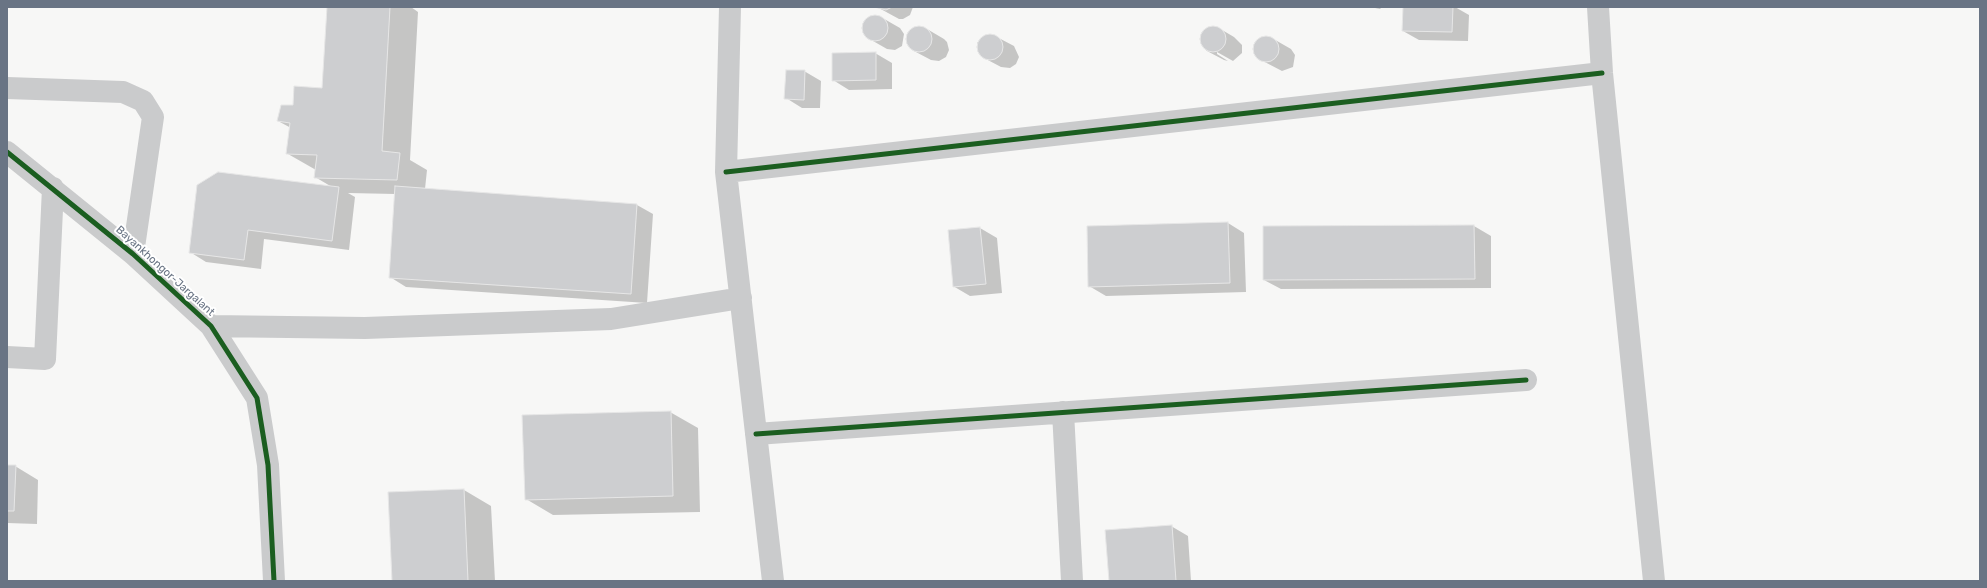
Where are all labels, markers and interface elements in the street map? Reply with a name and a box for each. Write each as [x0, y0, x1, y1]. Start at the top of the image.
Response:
street label: Bayankhongor-Jargalant [113, 223, 217, 319]

